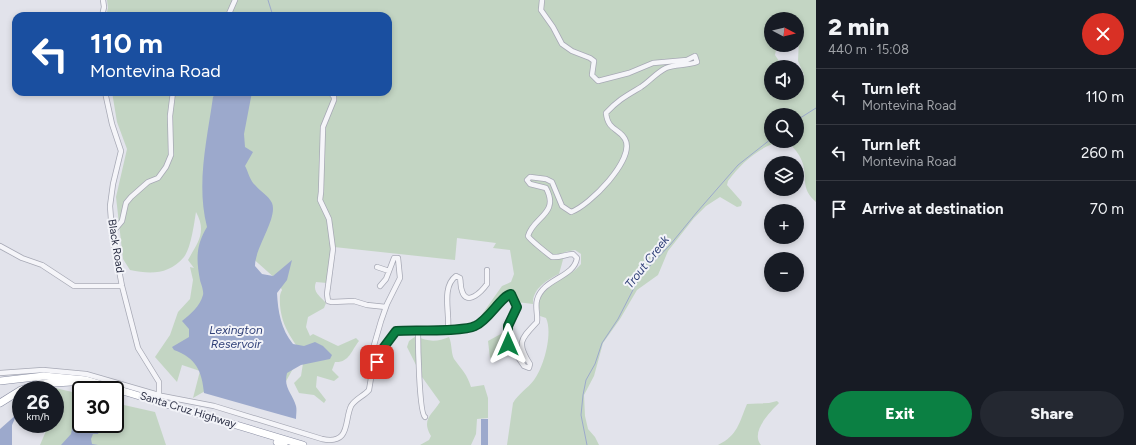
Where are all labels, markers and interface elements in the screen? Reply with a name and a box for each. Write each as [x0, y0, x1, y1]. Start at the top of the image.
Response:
north arrow [764, 12, 804, 52]
map controls [764, 12, 804, 292]
text: 2 min [828, 12, 889, 41]
button: close [1082, 13, 1124, 55]
text: 110 m [90, 26, 163, 60]
icon: left [24, 28, 76, 80]
text: 440 m · 15:08 [828, 42, 909, 57]
text: Montevina Road [90, 60, 221, 82]
button: sound [764, 60, 804, 100]
text: Turn left [862, 80, 920, 98]
icon: left [828, 86, 850, 108]
text: 110 m [1086, 88, 1124, 106]
text: Montevina Road [862, 98, 956, 113]
button: search [764, 108, 804, 148]
text: Turn left [862, 136, 920, 154]
icon: left [828, 142, 850, 164]
text: 260 m [1081, 144, 1124, 162]
text: Montevina Road [862, 154, 956, 169]
button: layers [764, 156, 804, 196]
icon: arrive [828, 198, 850, 220]
text: Arrive at destination [862, 200, 1003, 218]
text: 70 m [1090, 200, 1124, 218]
button: + [764, 204, 804, 244]
street label: Black Road [105, 218, 127, 274]
water label: Trout Creek [622, 232, 673, 291]
button: − [764, 252, 804, 292]
water label: Lexington Reservoir [209, 323, 263, 351]
position arrow [487, 323, 529, 365]
pin [360, 345, 394, 379]
icon: arrive [366, 351, 388, 373]
speed limit sign: 30 [72, 381, 124, 433]
street label: Santa Cruz Highway [138, 389, 238, 431]
text: 26 [26, 390, 50, 414]
button: Exit [828, 391, 972, 437]
button: Share [980, 391, 1124, 437]
text: km/h [27, 410, 49, 423]

